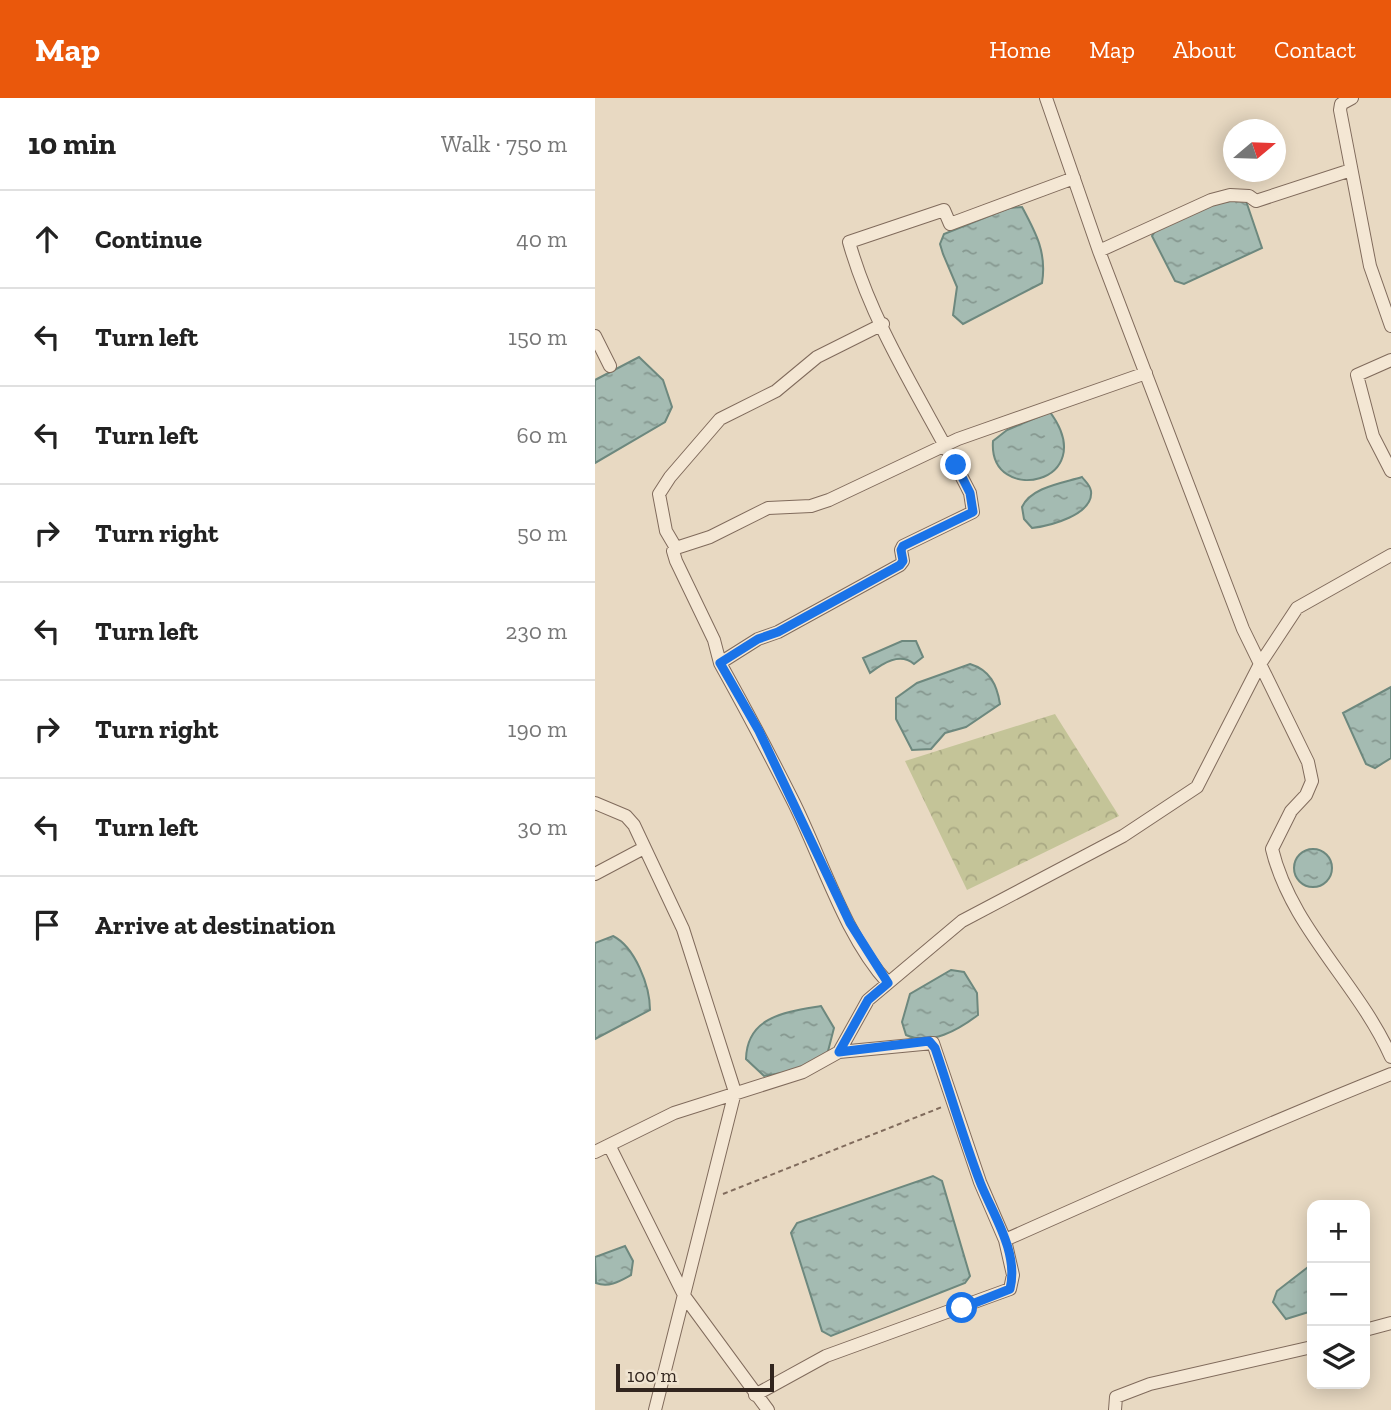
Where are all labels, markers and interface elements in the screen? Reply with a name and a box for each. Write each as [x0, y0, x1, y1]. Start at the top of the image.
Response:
text: Map [35, 30, 100, 69]
text: Home [989, 35, 1051, 64]
text: Map [1089, 35, 1135, 64]
text: About [1173, 35, 1236, 64]
text: Contact [1274, 35, 1356, 64]
north arrow [1223, 119, 1286, 182]
text: 10 min [28, 126, 116, 162]
text: Walk · 750 m [441, 130, 567, 158]
icon: ahead [28, 220, 66, 258]
text: Continue [95, 223, 202, 255]
text: 40 m [516, 225, 567, 253]
icon: left [28, 318, 66, 356]
text: Turn left [95, 321, 198, 353]
text: 150 m [508, 323, 567, 351]
icon: left [28, 416, 66, 454]
text: Turn left [95, 419, 198, 451]
text: 60 m [516, 421, 567, 449]
route end [940, 449, 971, 480]
icon: right [28, 514, 66, 552]
text: Turn right [95, 517, 218, 549]
text: 50 m [517, 519, 567, 547]
icon: left [28, 612, 66, 650]
text: Turn left [95, 615, 198, 647]
text: 230 m [506, 617, 567, 645]
icon: right [28, 710, 66, 748]
text: Turn right [95, 713, 218, 745]
text: 190 m [508, 715, 567, 743]
icon: left [28, 808, 66, 846]
text: Turn left [95, 811, 198, 843]
text: 30 m [517, 813, 567, 841]
icon: arrive [28, 906, 66, 944]
text: Arrive at destination [95, 909, 335, 941]
map controls [1307, 1200, 1370, 1389]
button: + [1307, 1200, 1370, 1263]
button: − [1307, 1263, 1370, 1326]
route start [946, 1292, 977, 1323]
button: layers [1307, 1326, 1370, 1389]
scale bar [616, 1361, 773, 1393]
text: 100 m [627, 1364, 677, 1387]

